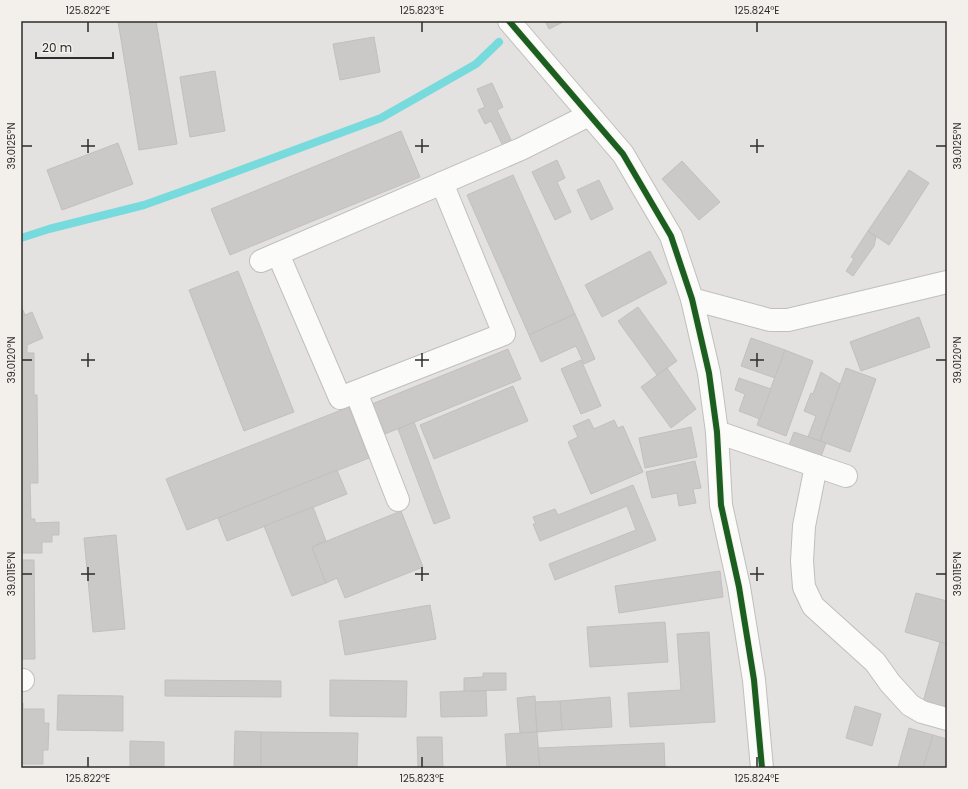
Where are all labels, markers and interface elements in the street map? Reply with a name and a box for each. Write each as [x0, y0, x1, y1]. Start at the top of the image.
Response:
text: 125.822°E [66, 3, 110, 18]
text: 125.823°E [400, 3, 444, 18]
text: 125.824°E [735, 3, 779, 18]
scale bar [36, 34, 113, 60]
text: 20 m [42, 39, 72, 56]
text: 39.0125°N [4, 123, 19, 169]
text: 39.0125°N [950, 123, 965, 169]
text: 39.0120°N [4, 337, 19, 383]
text: 39.0120°N [950, 337, 965, 383]
text: 39.0115°N [4, 552, 19, 596]
text: 39.0115°N [950, 552, 965, 596]
text: 125.822°E [66, 771, 110, 786]
text: 125.823°E [400, 771, 444, 786]
text: 125.824°E [735, 771, 779, 786]

